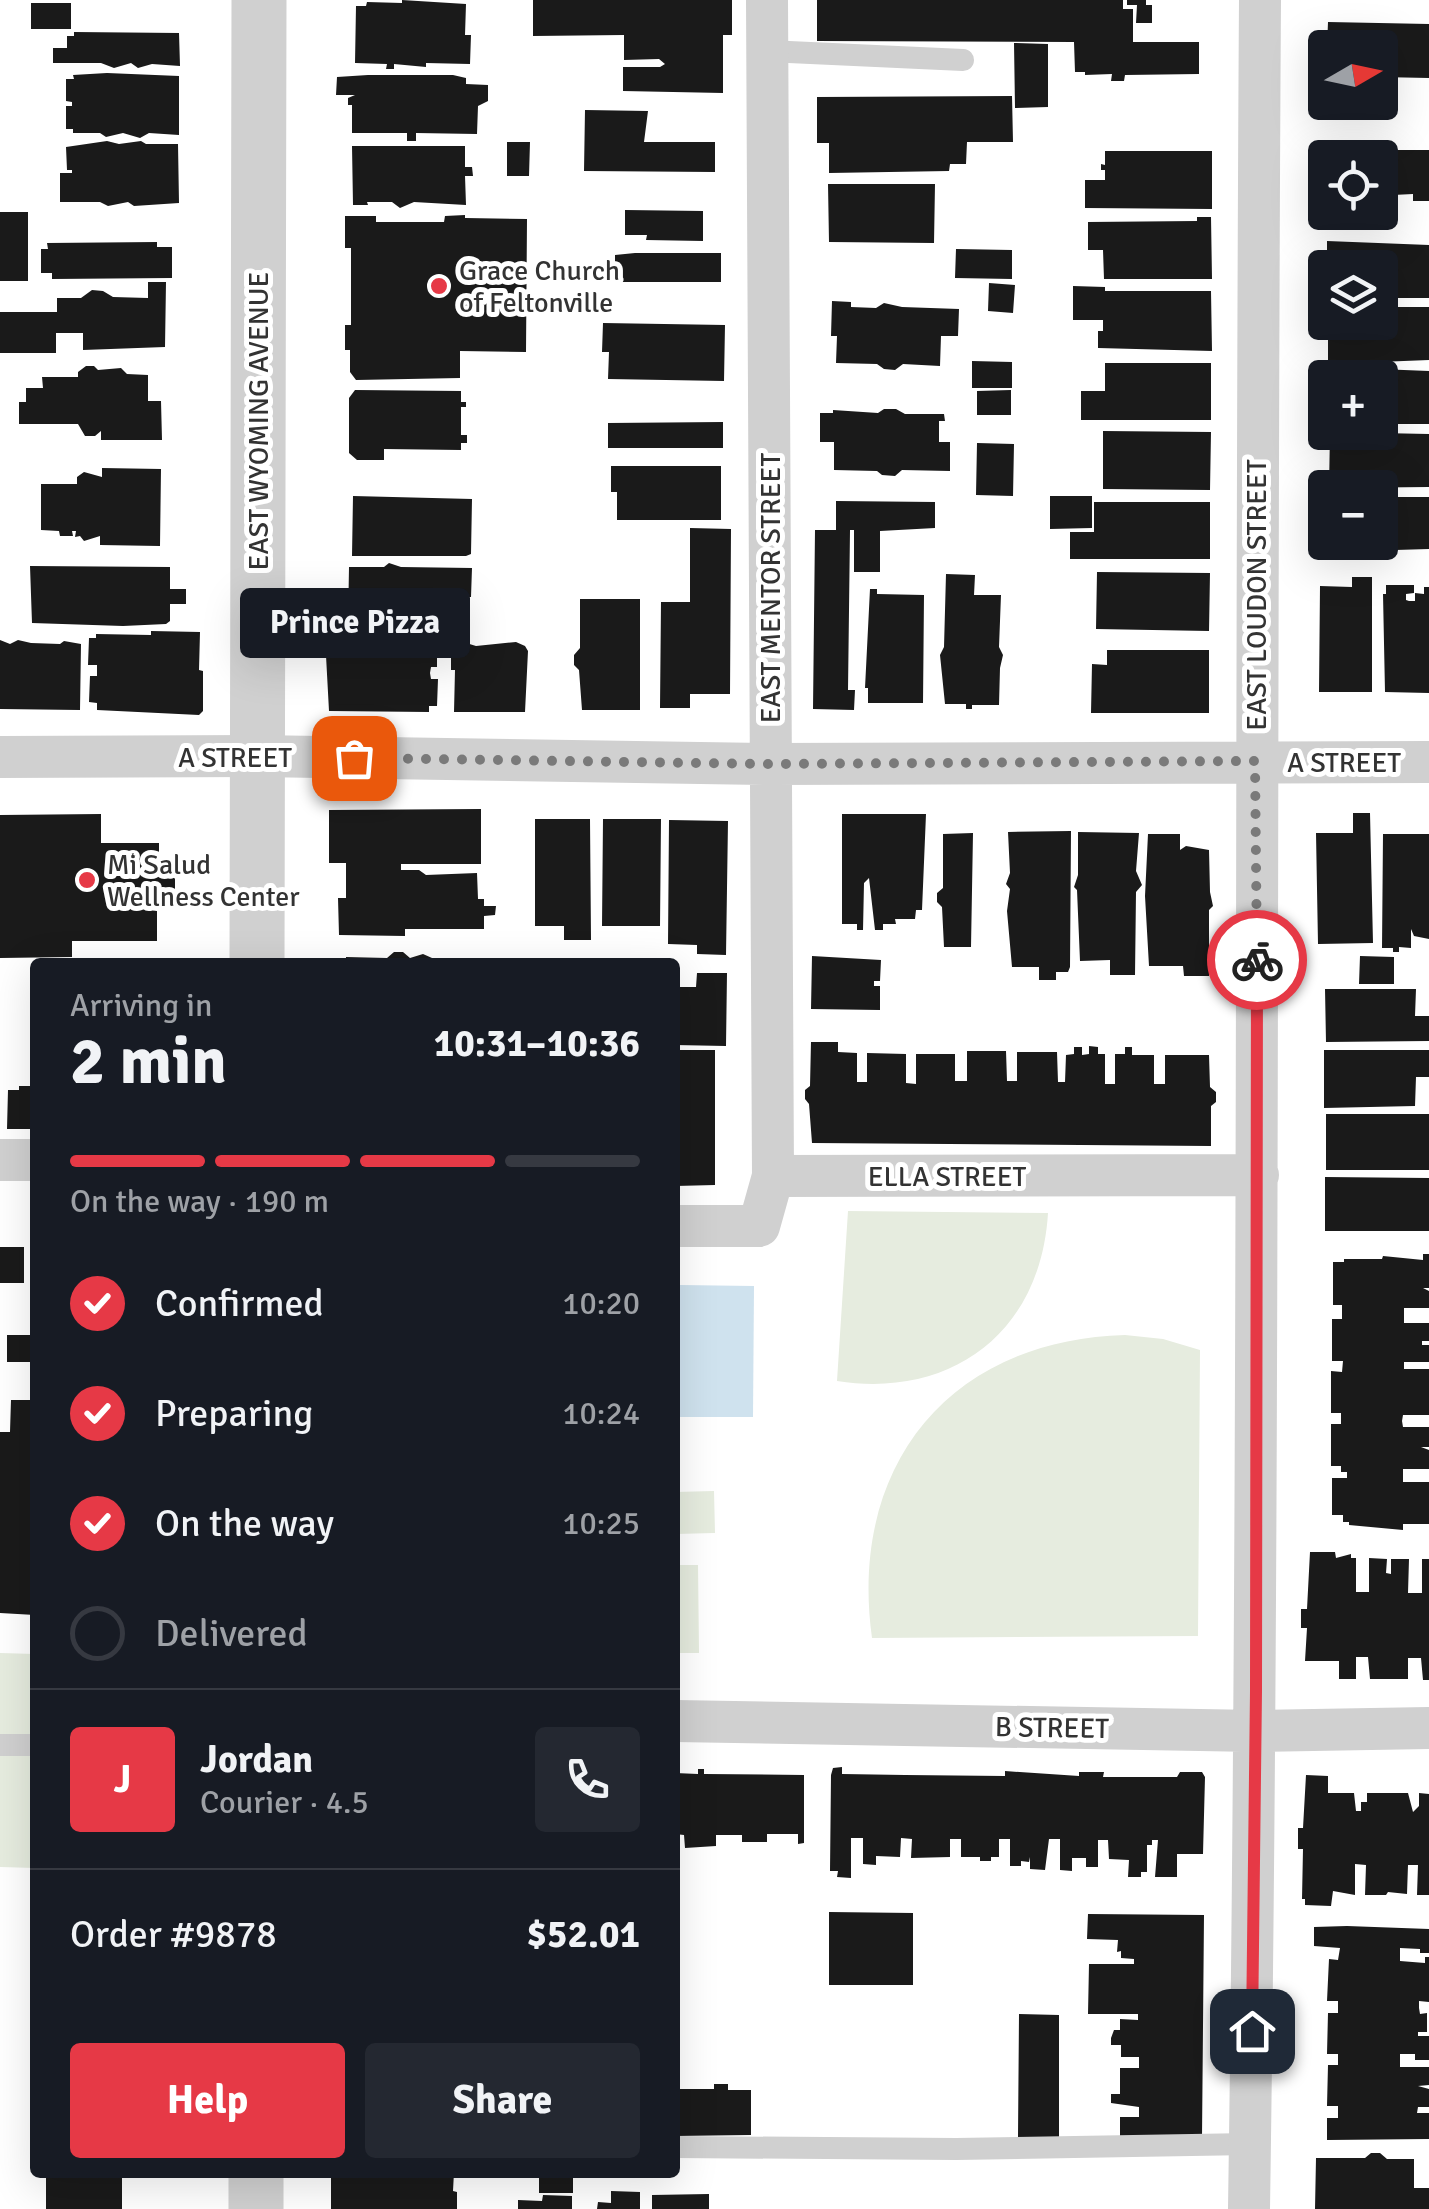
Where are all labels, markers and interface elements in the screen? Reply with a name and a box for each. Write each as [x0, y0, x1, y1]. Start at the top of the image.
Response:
north arrow [1308, 30, 1398, 120]
map controls [1308, 30, 1398, 560]
button: locate [1308, 140, 1398, 230]
button: layers [1308, 250, 1398, 340]
place label: Grace Church of Feltonville [459, 254, 620, 320]
street label: EAST WYOMING AVENUE [242, 272, 276, 570]
marker: Grace Church of Feltonville [428, 275, 450, 297]
button: + [1308, 360, 1398, 450]
street label: EAST MENTOR STREET [754, 453, 788, 723]
street label: EAST LOUDON STREET [1240, 459, 1274, 731]
button: − [1308, 470, 1398, 560]
callout: Prince Pizza [239, 588, 469, 658]
text: Prince Pizza [270, 603, 440, 642]
pin [312, 716, 397, 801]
icon: bag [327, 731, 382, 786]
street label: A STREET [178, 741, 292, 775]
street label: A STREET [1287, 746, 1401, 780]
place label: Mi Salud Wellness Center [107, 848, 300, 914]
marker: Mi Salud Wellness Center [76, 869, 98, 891]
courier [1207, 910, 1307, 1010]
icon: bike [1230, 933, 1285, 988]
text: Arriving in [70, 986, 212, 1025]
text: 10:31–10:36 [434, 1020, 640, 1067]
text: 2 min [70, 1022, 227, 1102]
street label: ELLA STREET [868, 1160, 1027, 1194]
text: On the way · 190 m [70, 1182, 329, 1221]
icon: check [70, 1276, 125, 1331]
text: Confirmed [155, 1280, 324, 1327]
text: 10:20 [562, 1284, 640, 1323]
icon: check [70, 1386, 125, 1441]
text: Preparing [155, 1390, 313, 1437]
text: 10:24 [562, 1394, 640, 1433]
icon: check [70, 1496, 125, 1551]
text: On the way [155, 1500, 334, 1547]
text: 10:25 [562, 1504, 640, 1543]
text: Delivered [155, 1610, 308, 1657]
street label: B STREET [995, 1710, 1109, 1746]
button: phone [535, 1727, 640, 1832]
text: Jordan [200, 1736, 313, 1783]
text: J [114, 1756, 131, 1803]
text: Courier · 4.5 [200, 1783, 369, 1822]
text: Order #9878 [70, 1911, 277, 1958]
text: $52.01 [527, 1911, 640, 1958]
pin [1210, 1989, 1295, 2074]
icon: home [1225, 2004, 1280, 2059]
button: Help [70, 2043, 345, 2158]
button: Share [365, 2043, 640, 2158]

